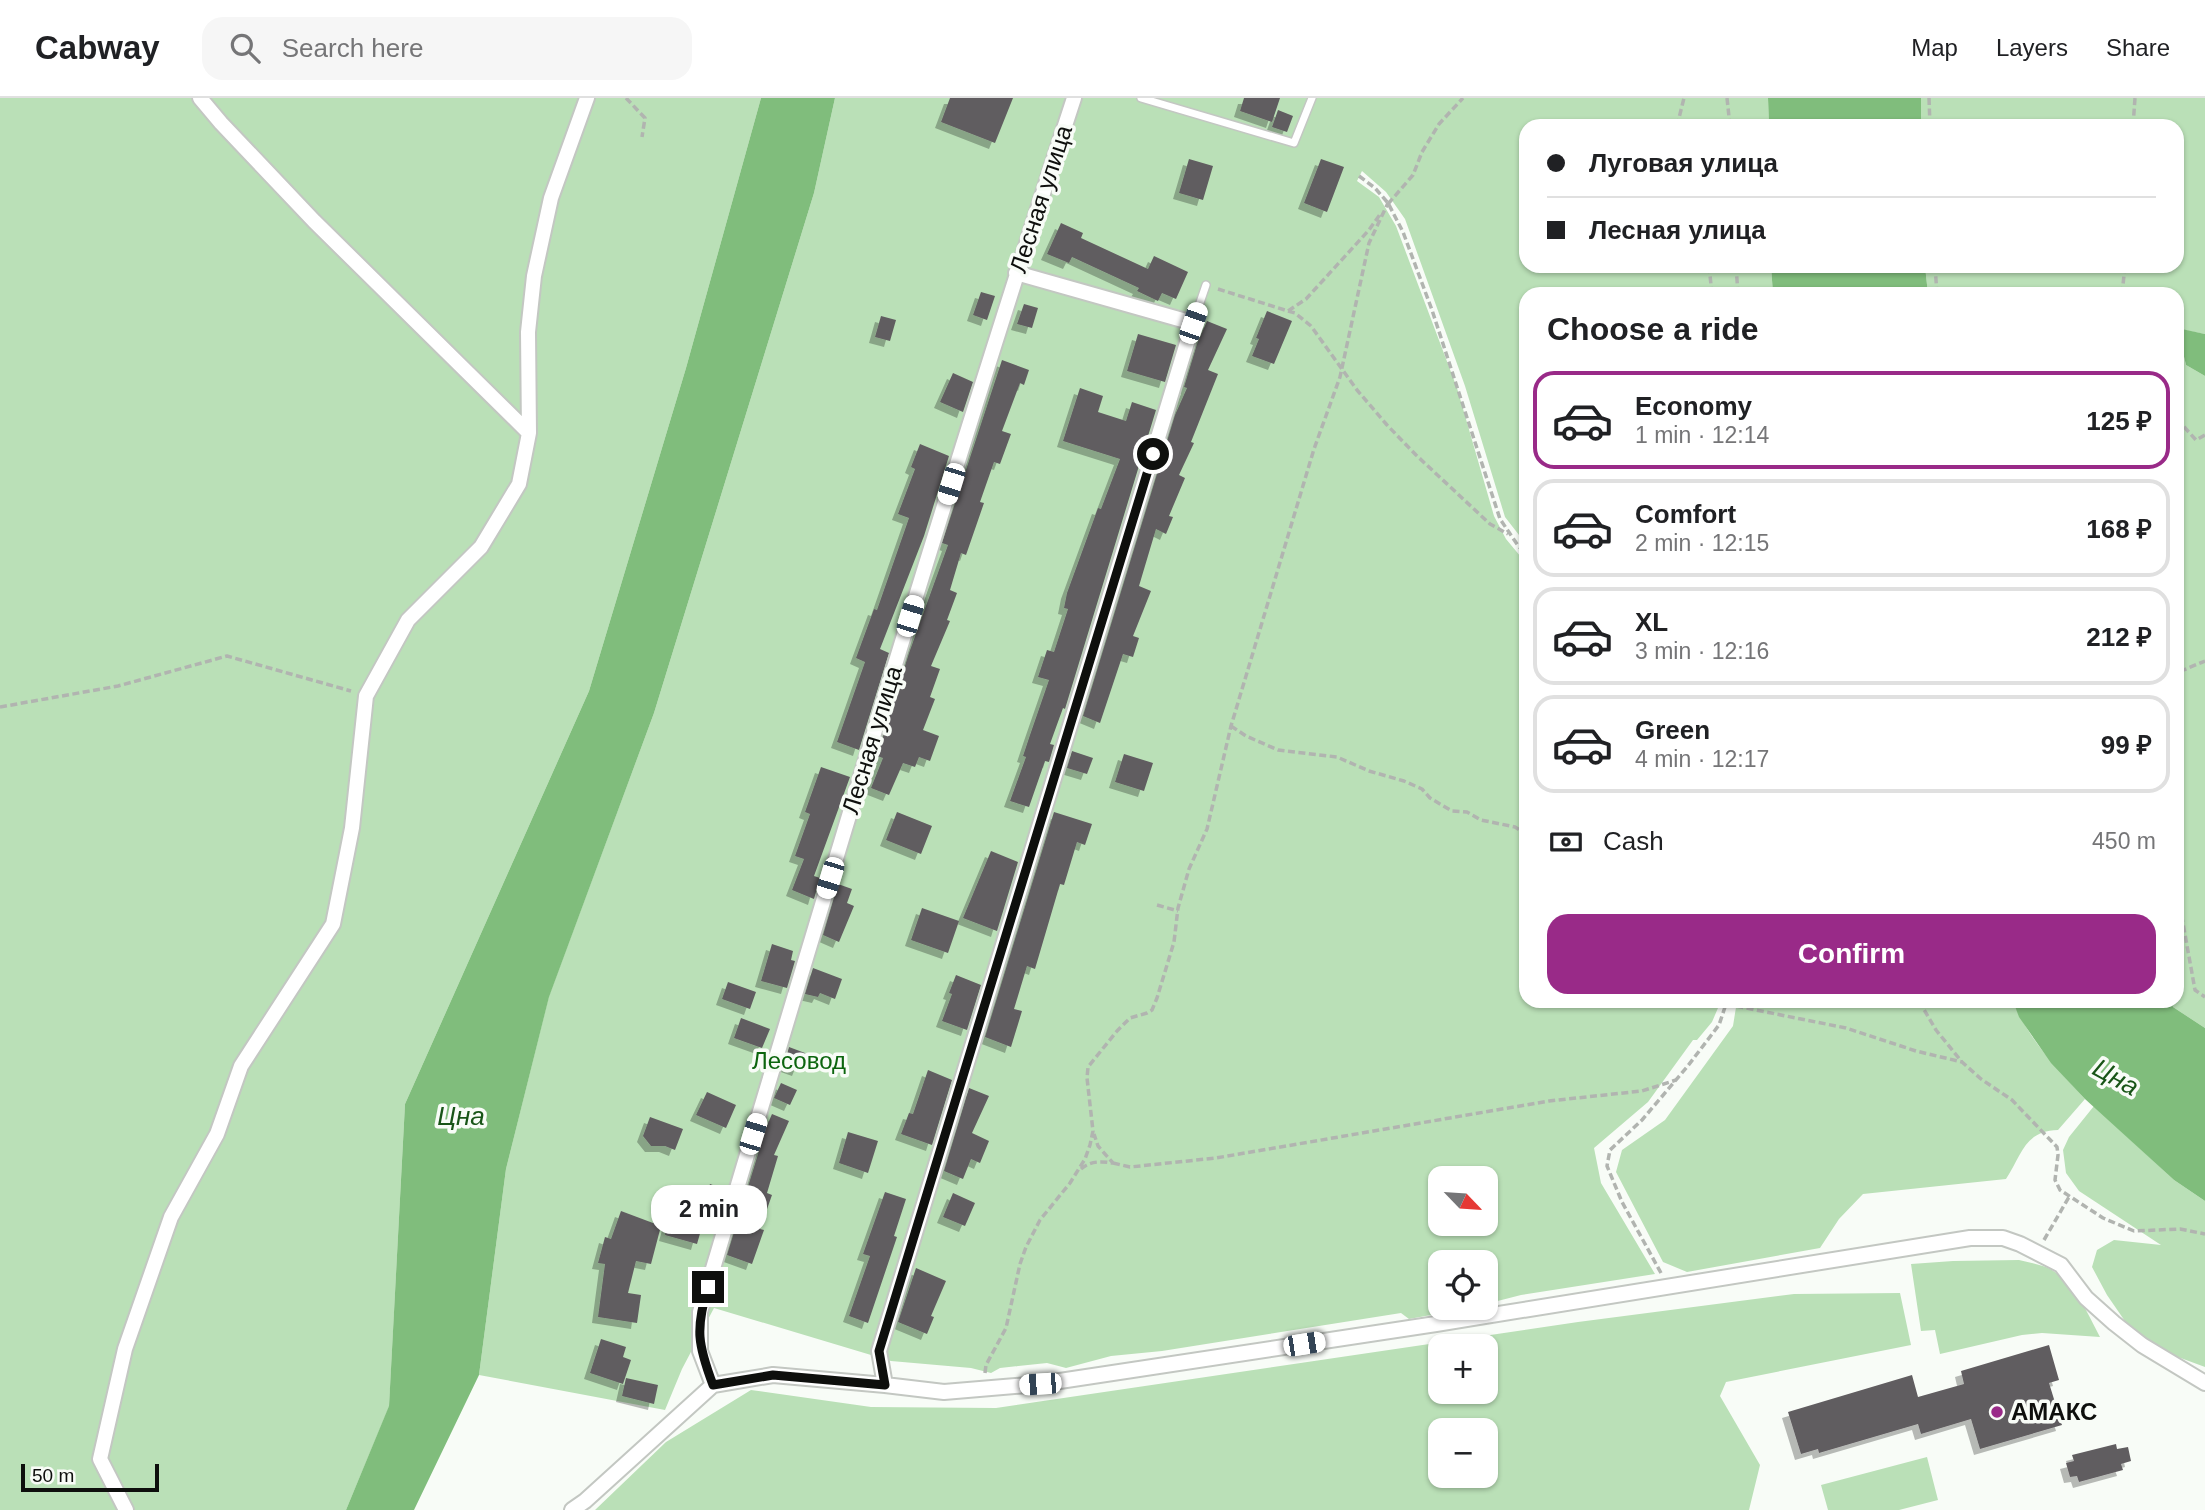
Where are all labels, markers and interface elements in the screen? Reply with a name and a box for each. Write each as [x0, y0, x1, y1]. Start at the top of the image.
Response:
search box [202, 17, 692, 80]
text: Cabway [35, 29, 160, 66]
icon: search [226, 29, 264, 67]
text: Search here [282, 33, 423, 63]
text: Map [1911, 34, 1958, 61]
text: Layers [1996, 34, 2068, 61]
text: Share [2106, 34, 2170, 61]
street label: Лесная улица [1004, 121, 1077, 276]
text: Луговая улица [1589, 148, 1778, 178]
text: Лесная улица [1589, 215, 1766, 245]
car [1177, 300, 1210, 346]
text: Choose a ride [1547, 311, 1759, 347]
icon: car [1551, 389, 1614, 452]
text: Economy [1635, 391, 1752, 421]
text: 125 ₽ [2086, 406, 2152, 436]
text: 1 min · 12:14 [1635, 422, 1769, 448]
route start [1137, 438, 1169, 470]
car [935, 461, 968, 507]
icon: car [1551, 497, 1614, 560]
text: Comfort [1635, 499, 1736, 529]
text: 168 ₽ [2086, 514, 2152, 544]
text: 2 min · 12:15 [1635, 530, 1769, 556]
car [894, 593, 927, 639]
icon: car [1551, 605, 1614, 668]
text: XL [1635, 607, 1668, 637]
text: 212 ₽ [2086, 622, 2152, 652]
text: 3 min · 12:16 [1635, 638, 1769, 664]
street label: Лесная улица [836, 662, 907, 817]
icon: car [1551, 713, 1614, 776]
text: Green [1635, 715, 1710, 745]
text: 99 ₽ [2101, 730, 2152, 760]
text: 4 min · 12:17 [1635, 746, 1769, 772]
icon: cash [1547, 823, 1585, 861]
text: Cash [1603, 826, 1664, 856]
text: 450 m [2092, 828, 2156, 854]
car [814, 855, 847, 901]
button: Confirm [1547, 914, 2156, 994]
park label: Лесовод [752, 1047, 846, 1074]
water label: Цна [2088, 1052, 2144, 1102]
water label: Цна [437, 1101, 485, 1131]
car [737, 1111, 770, 1157]
north arrow [1428, 1166, 1498, 1236]
map controls [1428, 1166, 1498, 1488]
callout: 2 min [650, 1186, 766, 1234]
text: 2 min [679, 1196, 739, 1222]
button: locate [1428, 1250, 1498, 1320]
route end [692, 1271, 724, 1303]
car [1282, 1330, 1327, 1358]
button: + [1428, 1334, 1498, 1404]
car [1019, 1372, 1062, 1396]
place label: АМАКС [2011, 1398, 2097, 1425]
marker: АМАКС [1989, 1404, 2005, 1420]
button: − [1428, 1418, 1498, 1488]
scale bar [21, 1461, 159, 1493]
text: 50 m [32, 1465, 74, 1486]

